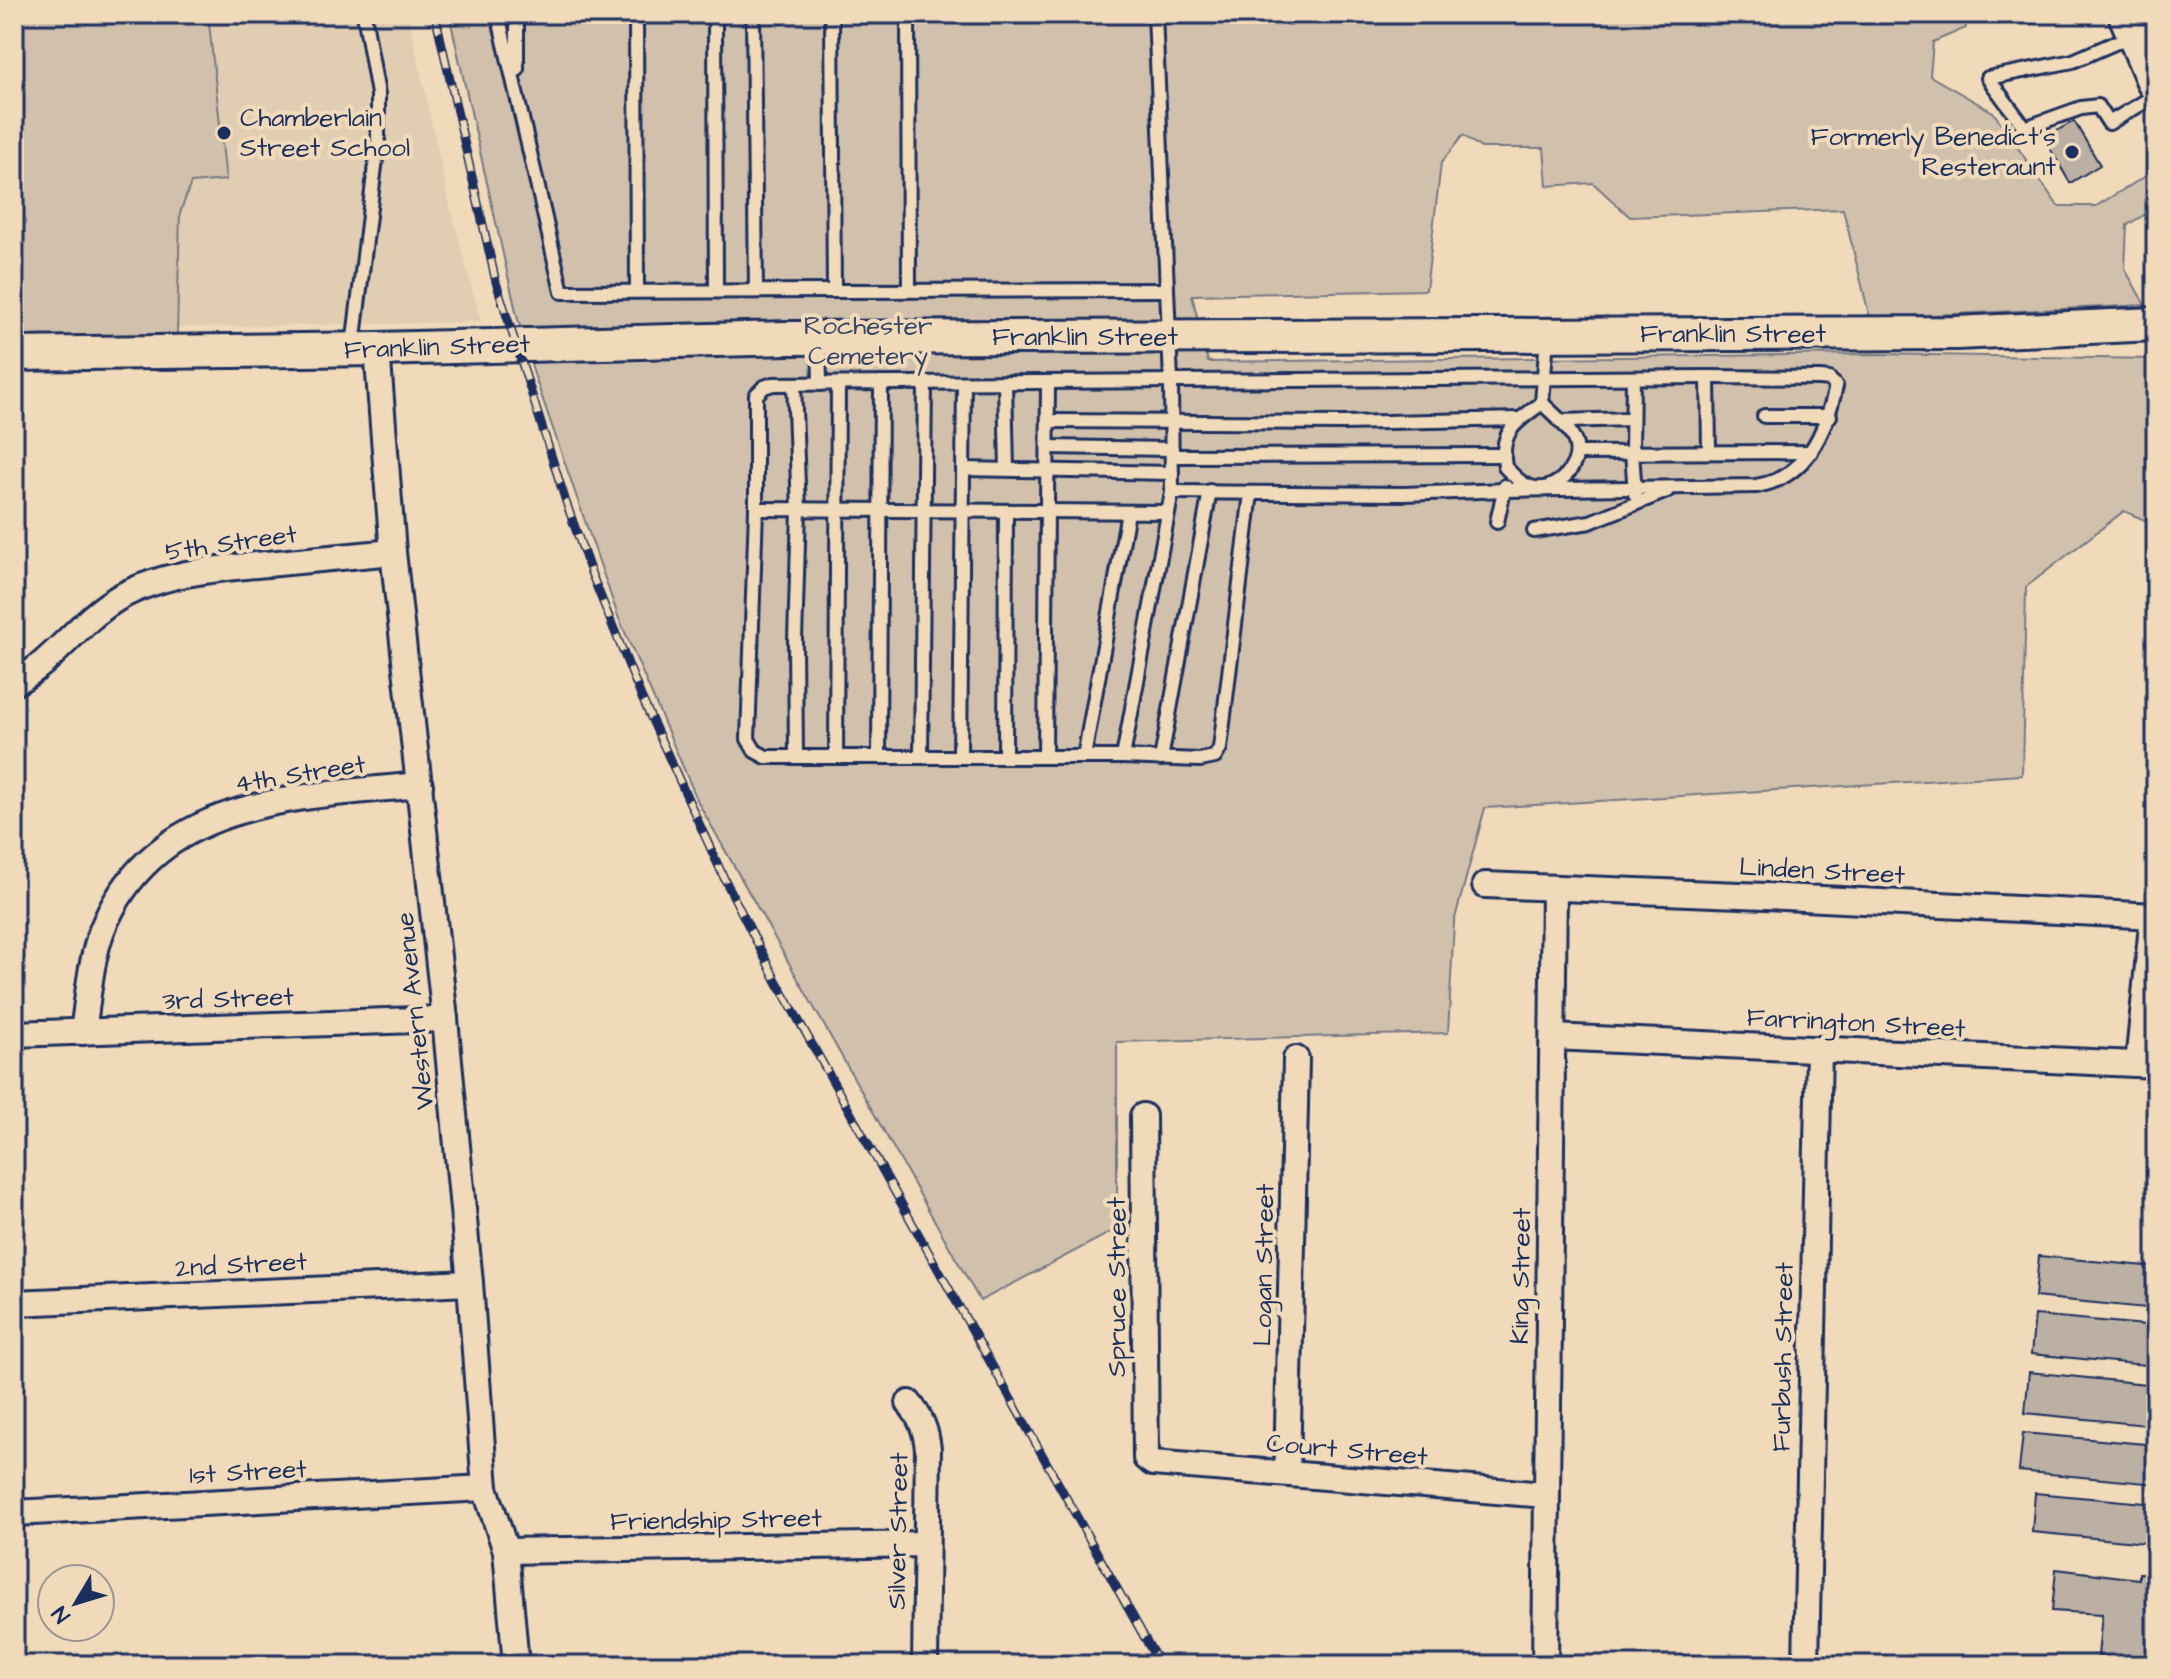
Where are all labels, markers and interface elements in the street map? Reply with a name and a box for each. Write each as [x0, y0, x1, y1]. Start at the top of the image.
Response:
place label: Chamberlain Street School [240, 100, 410, 166]
place label: Formerly Benedict's Resteraunt [1810, 119, 2056, 185]
marker: Chamberlain Street School [215, 124, 233, 142]
marker: Formerly Benedict's Resteraunt [2063, 143, 2081, 161]
park label: Rochester Cemetery [804, 308, 932, 376]
street label: Franklin Street [1640, 316, 1827, 352]
street label: Franklin Street [992, 319, 1179, 355]
street label: Franklin Street [343, 326, 531, 368]
street label: 5th Street [163, 516, 300, 570]
street label: 4th Street [232, 746, 368, 802]
street label: Linden Street [1738, 849, 1906, 893]
street label: Western Avenue [387, 910, 443, 1112]
street label: 3rd Street [162, 979, 295, 1019]
street label: Farrington Street [1746, 999, 1967, 1049]
street label: Logan Street [1245, 1183, 1285, 1347]
street label: Spruce Street [1099, 1197, 1135, 1377]
street label: King Street [1502, 1207, 1542, 1345]
street label: 2nd Street [174, 1244, 308, 1286]
street label: Furbush Street [1763, 1261, 1803, 1452]
street label: Court Street [1265, 1425, 1430, 1475]
street label: 1st Street [188, 1451, 308, 1493]
street label: Silver Street [879, 1452, 917, 1610]
street label: Friendship Street [610, 1500, 823, 1540]
north arrow [36, 1563, 116, 1643]
text: N [45, 1599, 78, 1629]

